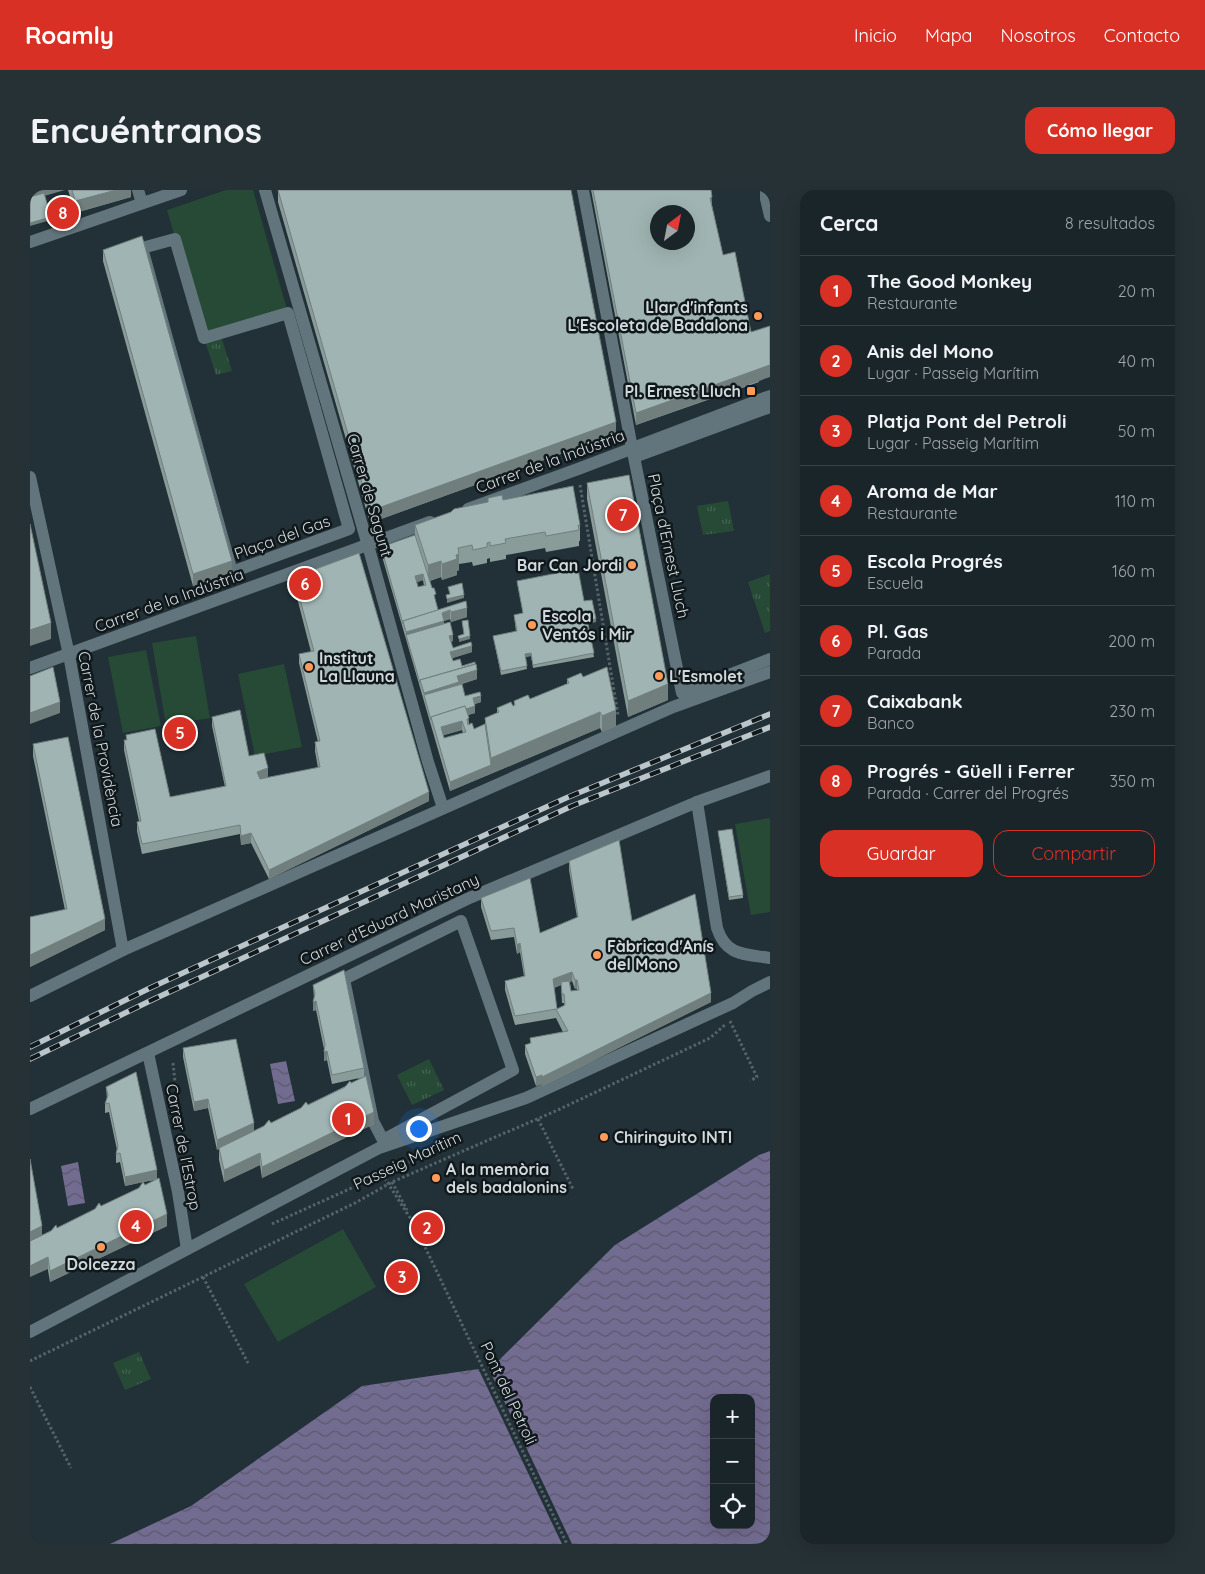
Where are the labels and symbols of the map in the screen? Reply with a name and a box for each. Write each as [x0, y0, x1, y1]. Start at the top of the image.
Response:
pin: 8 [47, 194, 79, 232]
north arrow [650, 205, 695, 250]
place label: Llar d'infants L'Escoleta de Badalona [567, 297, 748, 335]
marker: Llar d'infants L'Escoleta de Badalona [752, 310, 764, 322]
place label: Pl. Ernest Lluch [624, 381, 741, 401]
marker: Pl. Ernest Lluch [745, 385, 757, 397]
street label: Carrer de la Indústria [473, 425, 627, 497]
street label: Carrer de Sagunt [343, 431, 397, 559]
street label: Plaça d'Ernest Lluch [644, 472, 694, 620]
pin: 7 [607, 496, 639, 534]
street label: Plaça del Gas [231, 510, 333, 564]
place label: Bar Can Jordi [517, 555, 622, 575]
marker: Bar Can Jordi [626, 559, 638, 571]
street label: Carrer de la Indústria [92, 564, 246, 636]
pin: 6 [289, 565, 321, 603]
place label: Escola Ventós i Mir [542, 606, 632, 644]
marker: Escola Ventós i Mir [526, 619, 538, 631]
place label: Institut La Llauna [319, 648, 395, 686]
street label: Carrer de la Providència [74, 649, 128, 829]
marker: Institut La Llauna [303, 661, 315, 673]
place label: L'Esmolet [669, 666, 743, 686]
marker: L'Esmolet [653, 670, 665, 682]
pin: 5 [164, 714, 196, 752]
street label: Carrer d'Eduard Maristany [296, 869, 482, 969]
place label: Fàbrica d'Anís del Mono [607, 936, 714, 974]
marker: Fàbrica d'Anís del Mono [591, 949, 603, 961]
street label: Carrer de l'Estrop [162, 1082, 206, 1212]
pin: 1 [332, 1100, 364, 1138]
your location [406, 1116, 432, 1142]
street label: Passeig Marítim [350, 1126, 464, 1194]
place label: Chiringuito INTI [614, 1127, 732, 1147]
marker: Chiringuito INTI [598, 1131, 610, 1143]
place label: A la memòria dels badalonins [446, 1159, 567, 1197]
marker: A la memòria dels badalonins [430, 1172, 442, 1184]
pin: 4 [120, 1207, 152, 1245]
pin: 2 [411, 1209, 443, 1247]
marker: Dolcezza [95, 1241, 107, 1253]
place label: Dolcezza [66, 1254, 136, 1274]
pin: 3 [386, 1258, 418, 1296]
street label: Pont del Petroli [476, 1338, 542, 1448]

